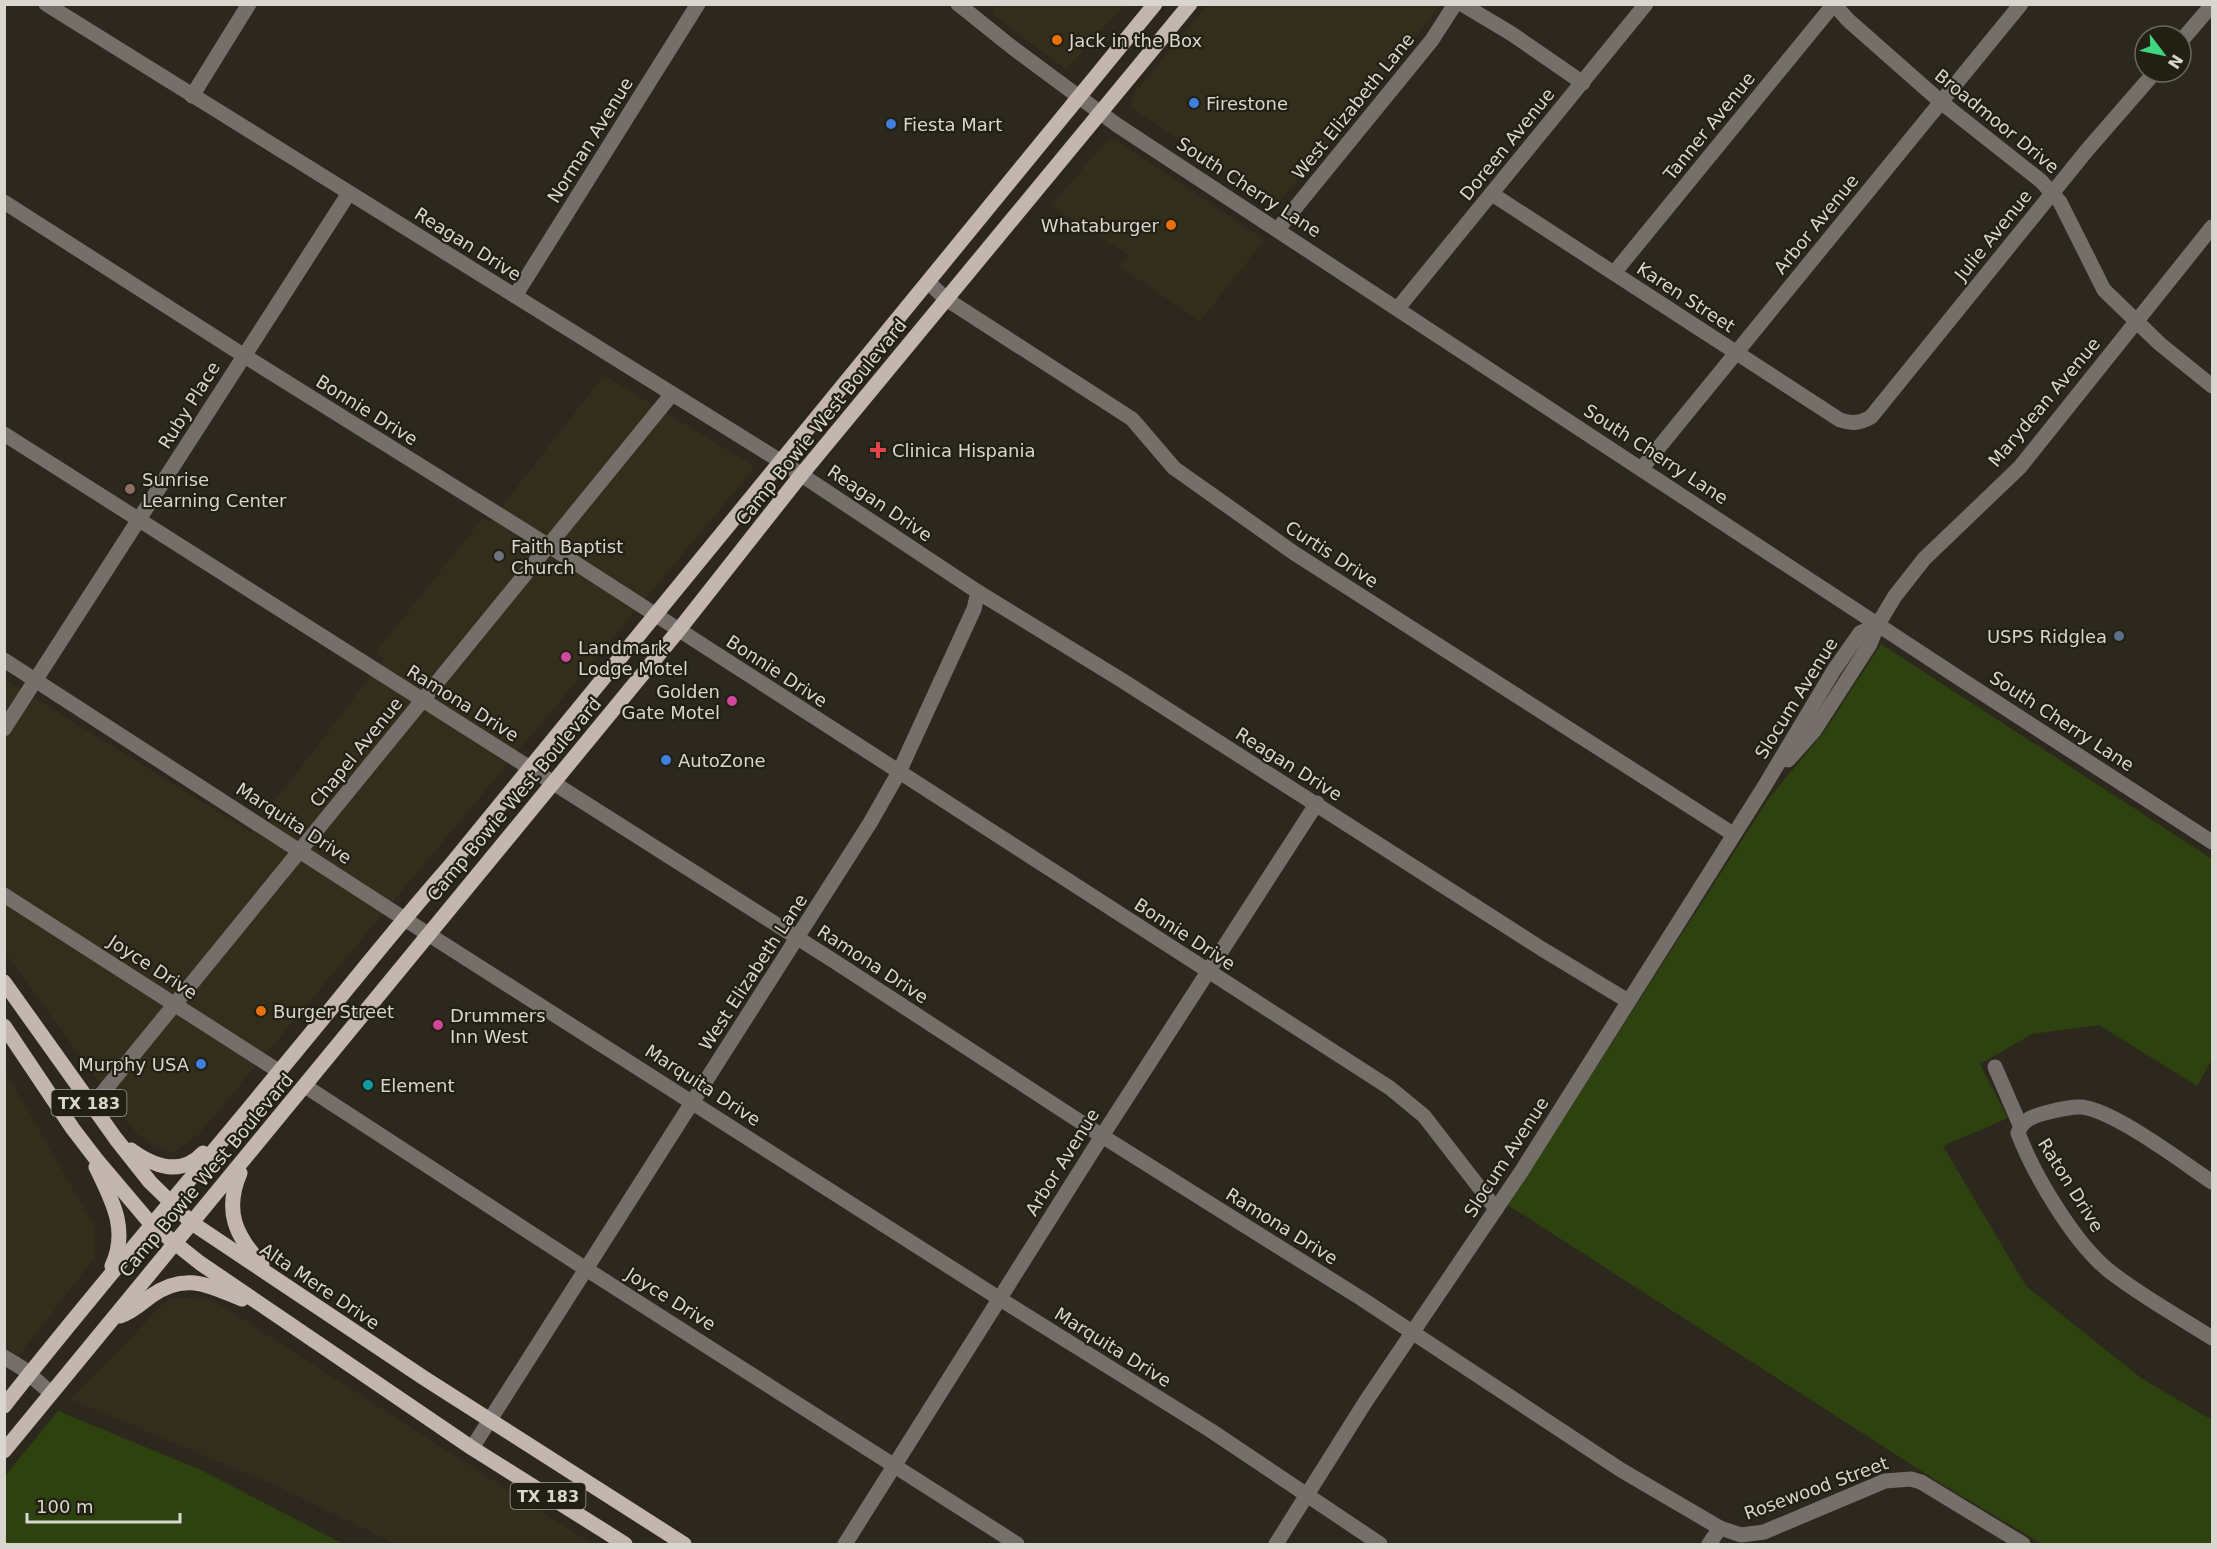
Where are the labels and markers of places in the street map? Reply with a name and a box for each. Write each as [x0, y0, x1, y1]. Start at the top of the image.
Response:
place label: Jack in the Box [1068, 30, 1203, 51]
marker: Jack in the Box [1050, 33, 1064, 47]
place label: Firestone [1206, 93, 1288, 114]
marker: Firestone [1187, 96, 1201, 110]
place label: Fiesta Mart [903, 114, 1002, 135]
marker: Fiesta Mart [884, 117, 898, 131]
place label: Whataburger [1041, 215, 1160, 236]
marker: Whataburger [1164, 218, 1178, 232]
place label: Clinica Hispania [892, 440, 1035, 461]
marker: Clinica Hispania [869, 441, 887, 459]
place label: Sunrise Learning Center [142, 469, 287, 511]
marker: Sunrise Learning Center [123, 482, 137, 496]
place label: Faith Baptist Church [511, 536, 623, 578]
marker: Faith Baptist Church [492, 549, 506, 563]
place label: USPS Ridglea [1987, 626, 2107, 647]
marker: USPS Ridglea [2112, 629, 2126, 643]
place label: Landmark Lodge Motel [578, 637, 688, 679]
marker: Landmark Lodge Motel [559, 650, 573, 664]
place label: Golden Gate Motel [621, 681, 720, 723]
marker: Golden Gate Motel [725, 694, 739, 708]
place label: AutoZone [678, 750, 766, 771]
marker: AutoZone [659, 753, 673, 767]
place label: Burger Street [273, 1001, 394, 1022]
marker: Burger Street [254, 1004, 268, 1018]
place label: Drummers Inn West [450, 1005, 546, 1047]
marker: Drummers Inn West [431, 1018, 445, 1032]
place label: Murphy USA [78, 1054, 190, 1075]
marker: Murphy USA [194, 1057, 208, 1071]
place label: Element [380, 1075, 455, 1096]
marker: Element [361, 1078, 375, 1092]

